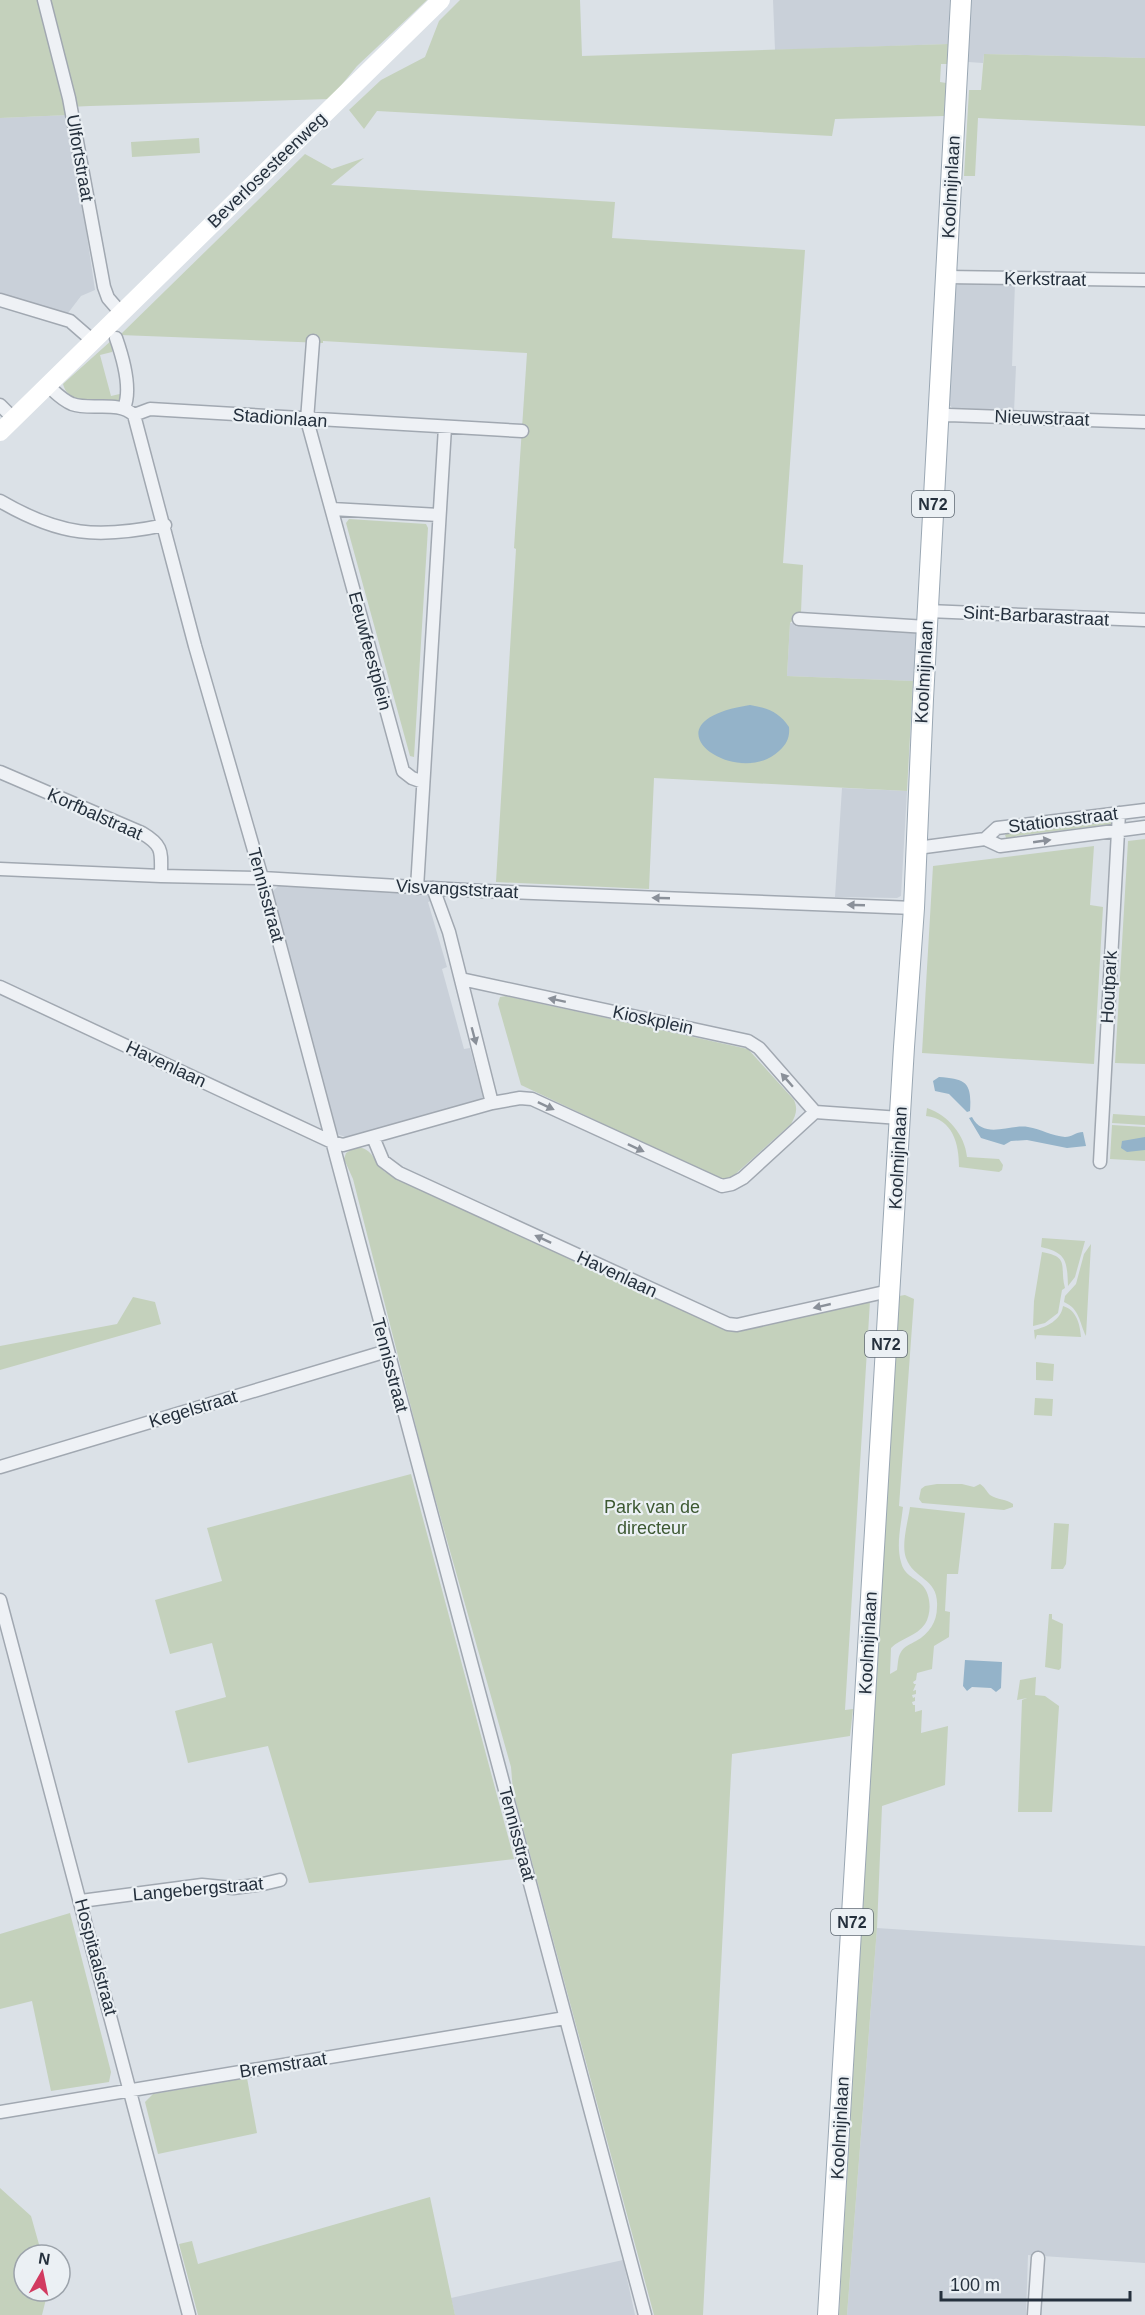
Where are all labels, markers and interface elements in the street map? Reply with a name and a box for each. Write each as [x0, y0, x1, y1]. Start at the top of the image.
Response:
street label: Beverlosesteenweg [204, 108, 330, 232]
street label: Ulfortstraat [63, 113, 97, 203]
street label: Koolmijnlaan [938, 135, 964, 239]
street label: Kerkstraat [1004, 268, 1086, 290]
street label: Stadionlaan [232, 405, 328, 431]
street label: Nieuwstraat [994, 406, 1090, 430]
road number: N72 [912, 491, 954, 517]
street label: Eeuwfeestplein [345, 589, 395, 713]
street label: Sint-Barbarastraat [963, 602, 1109, 630]
street label: Koolmijnlaan [911, 620, 937, 724]
street label: Korfbalstraat [44, 784, 146, 844]
street label: Stationsstraat [1007, 803, 1119, 837]
one-way arrow [1032, 836, 1051, 845]
street label: Tennisstraat [244, 846, 288, 944]
street label: Visvangststraat [395, 876, 519, 902]
one-way arrow [651, 893, 670, 902]
one-way arrow [846, 901, 865, 910]
street label: Houtpark [1097, 949, 1121, 1024]
one-way arrow [548, 994, 566, 1004]
street label: Kioskplein [611, 1002, 695, 1038]
one-way arrow [470, 1027, 480, 1045]
street label: Havenlaan [123, 1037, 209, 1091]
one-way arrow [780, 1073, 794, 1088]
one-way arrow [538, 1101, 556, 1111]
street label: Koolmijnlaan [885, 1106, 911, 1210]
one-way arrow [628, 1143, 646, 1153]
one-way arrow [534, 1234, 551, 1243]
street label: Havenlaan [574, 1247, 660, 1301]
one-way arrow [812, 1301, 831, 1311]
street label: Tennisstraat [368, 1316, 412, 1414]
road number: N72 [865, 1331, 907, 1357]
street label: Kegelstraat [147, 1386, 239, 1432]
park label: Park van de directeur [604, 1497, 700, 1538]
street label: Koolmijnlaan [855, 1591, 881, 1695]
street label: Tennisstraat [495, 1785, 539, 1883]
street label: Langebergstraat [132, 1873, 264, 1905]
street label: Hospitaalstraat [71, 1896, 121, 2018]
road number: N72 [831, 1909, 873, 1935]
street label: Bremstraat [238, 2048, 328, 2082]
street label: Koolmijnlaan [827, 2076, 853, 2180]
north arrow [12, 2243, 72, 2303]
text: N [37, 2249, 51, 2268]
scale bar [941, 2264, 1130, 2302]
text: 100 m [950, 2275, 1000, 2295]

